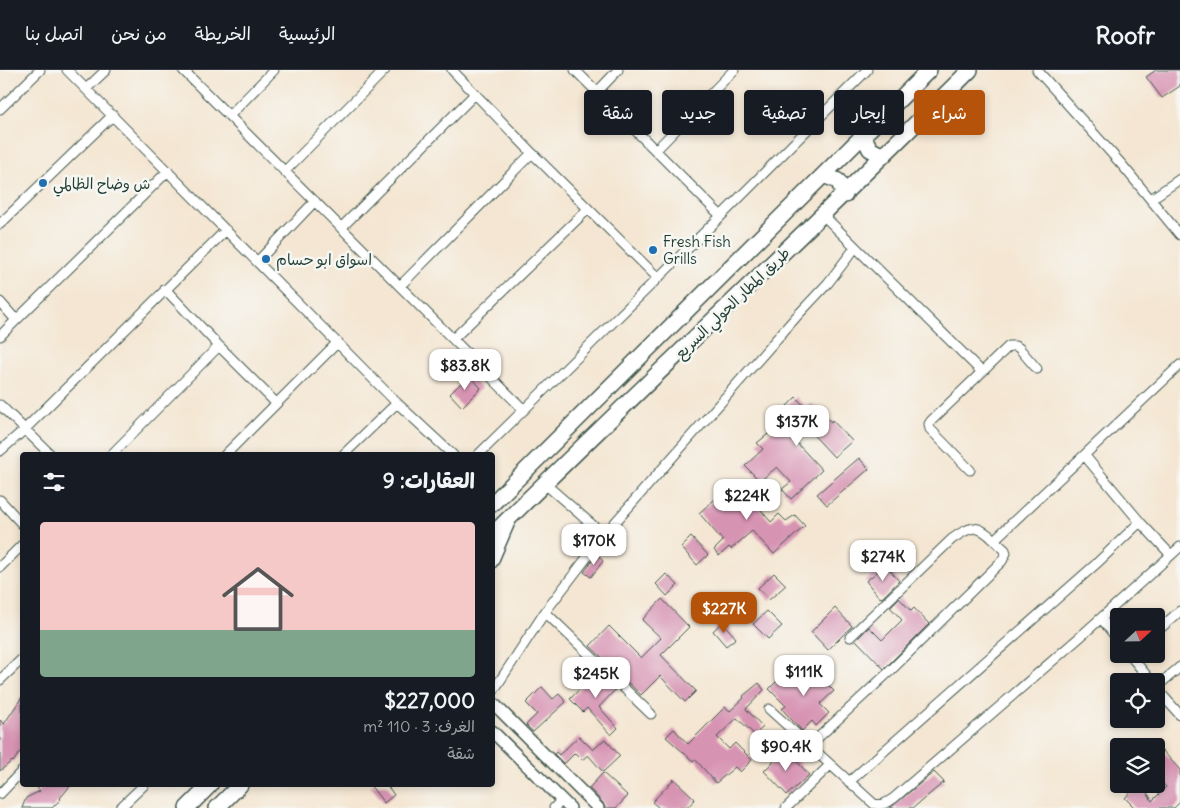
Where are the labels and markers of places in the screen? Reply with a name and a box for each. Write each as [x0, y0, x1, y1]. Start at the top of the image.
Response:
place label: ش وضاح الظالمي [53, 174, 150, 197]
marker: ش وضاح الظالمي [37, 177, 49, 189]
place label: Fresh Fish Grills [663, 232, 731, 268]
marker: Fresh Fish Grills [647, 244, 659, 256]
place label: اسواق ابو حسام [276, 250, 372, 271]
marker: اسواق ابو حسام [260, 253, 272, 265]
pin: $83.8K [424, 348, 506, 391]
pin: $137K [762, 404, 832, 447]
pin: $224K [712, 478, 782, 521]
pin: $170K [559, 524, 629, 566]
pin: $274K [848, 540, 918, 582]
pin: $227K [689, 592, 759, 634]
pin: $111K [769, 654, 839, 697]
pin: $245K [561, 656, 631, 699]
pin: $90.4K [745, 730, 827, 772]

